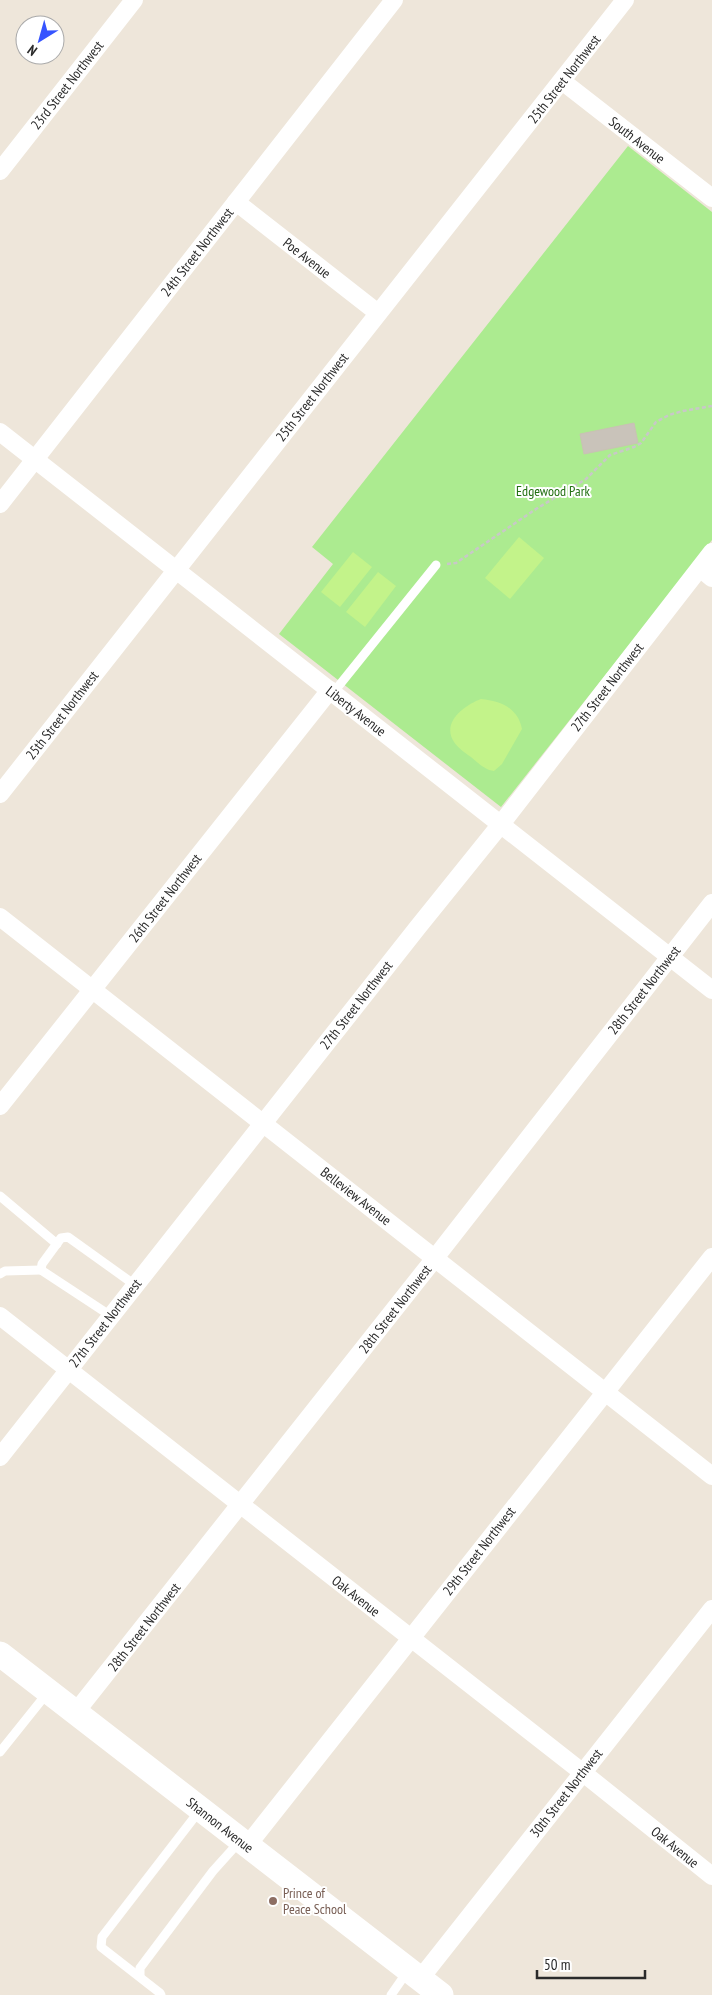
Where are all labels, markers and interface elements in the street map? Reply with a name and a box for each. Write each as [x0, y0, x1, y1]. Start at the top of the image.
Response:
north arrow [15, 15, 65, 65]
street label: 25th Street Northwest [524, 31, 604, 127]
street label: 23rd Street Northwest [27, 37, 107, 133]
street label: South Avenue [605, 113, 669, 168]
street label: 24th Street Northwest [157, 204, 237, 300]
street label: Poe Avenue [279, 234, 335, 282]
street label: 25th Street Northwest [272, 349, 352, 445]
park label: Edgewood Park [516, 482, 590, 500]
street label: 27th Street Northwest [567, 639, 647, 735]
street label: 25th Street Northwest [22, 667, 102, 763]
street label: Liberty Avenue [322, 682, 390, 740]
street label: 26th Street Northwest [125, 850, 205, 946]
street label: 28th Street Northwest [604, 942, 684, 1038]
street label: 27th Street Northwest [316, 957, 396, 1053]
street label: Belleview Avenue [317, 1163, 395, 1229]
street label: 28th Street Northwest [355, 1261, 435, 1357]
street label: 27th Street Northwest [65, 1275, 145, 1371]
street label: 29th Street Northwest [439, 1503, 519, 1599]
street label: Oak Avenue [328, 1572, 384, 1621]
street label: 28th Street Northwest [104, 1579, 184, 1675]
street label: 30th Street Northwest [526, 1745, 606, 1841]
street label: Shannon Avenue [183, 1793, 257, 1857]
street label: Oak Avenue [647, 1822, 703, 1872]
place label: Prince of Peace School [283, 1884, 347, 1918]
marker: Prince of Peace School [267, 1895, 279, 1907]
scale bar [537, 1948, 644, 1980]
text: 50 m [544, 1955, 570, 1974]

